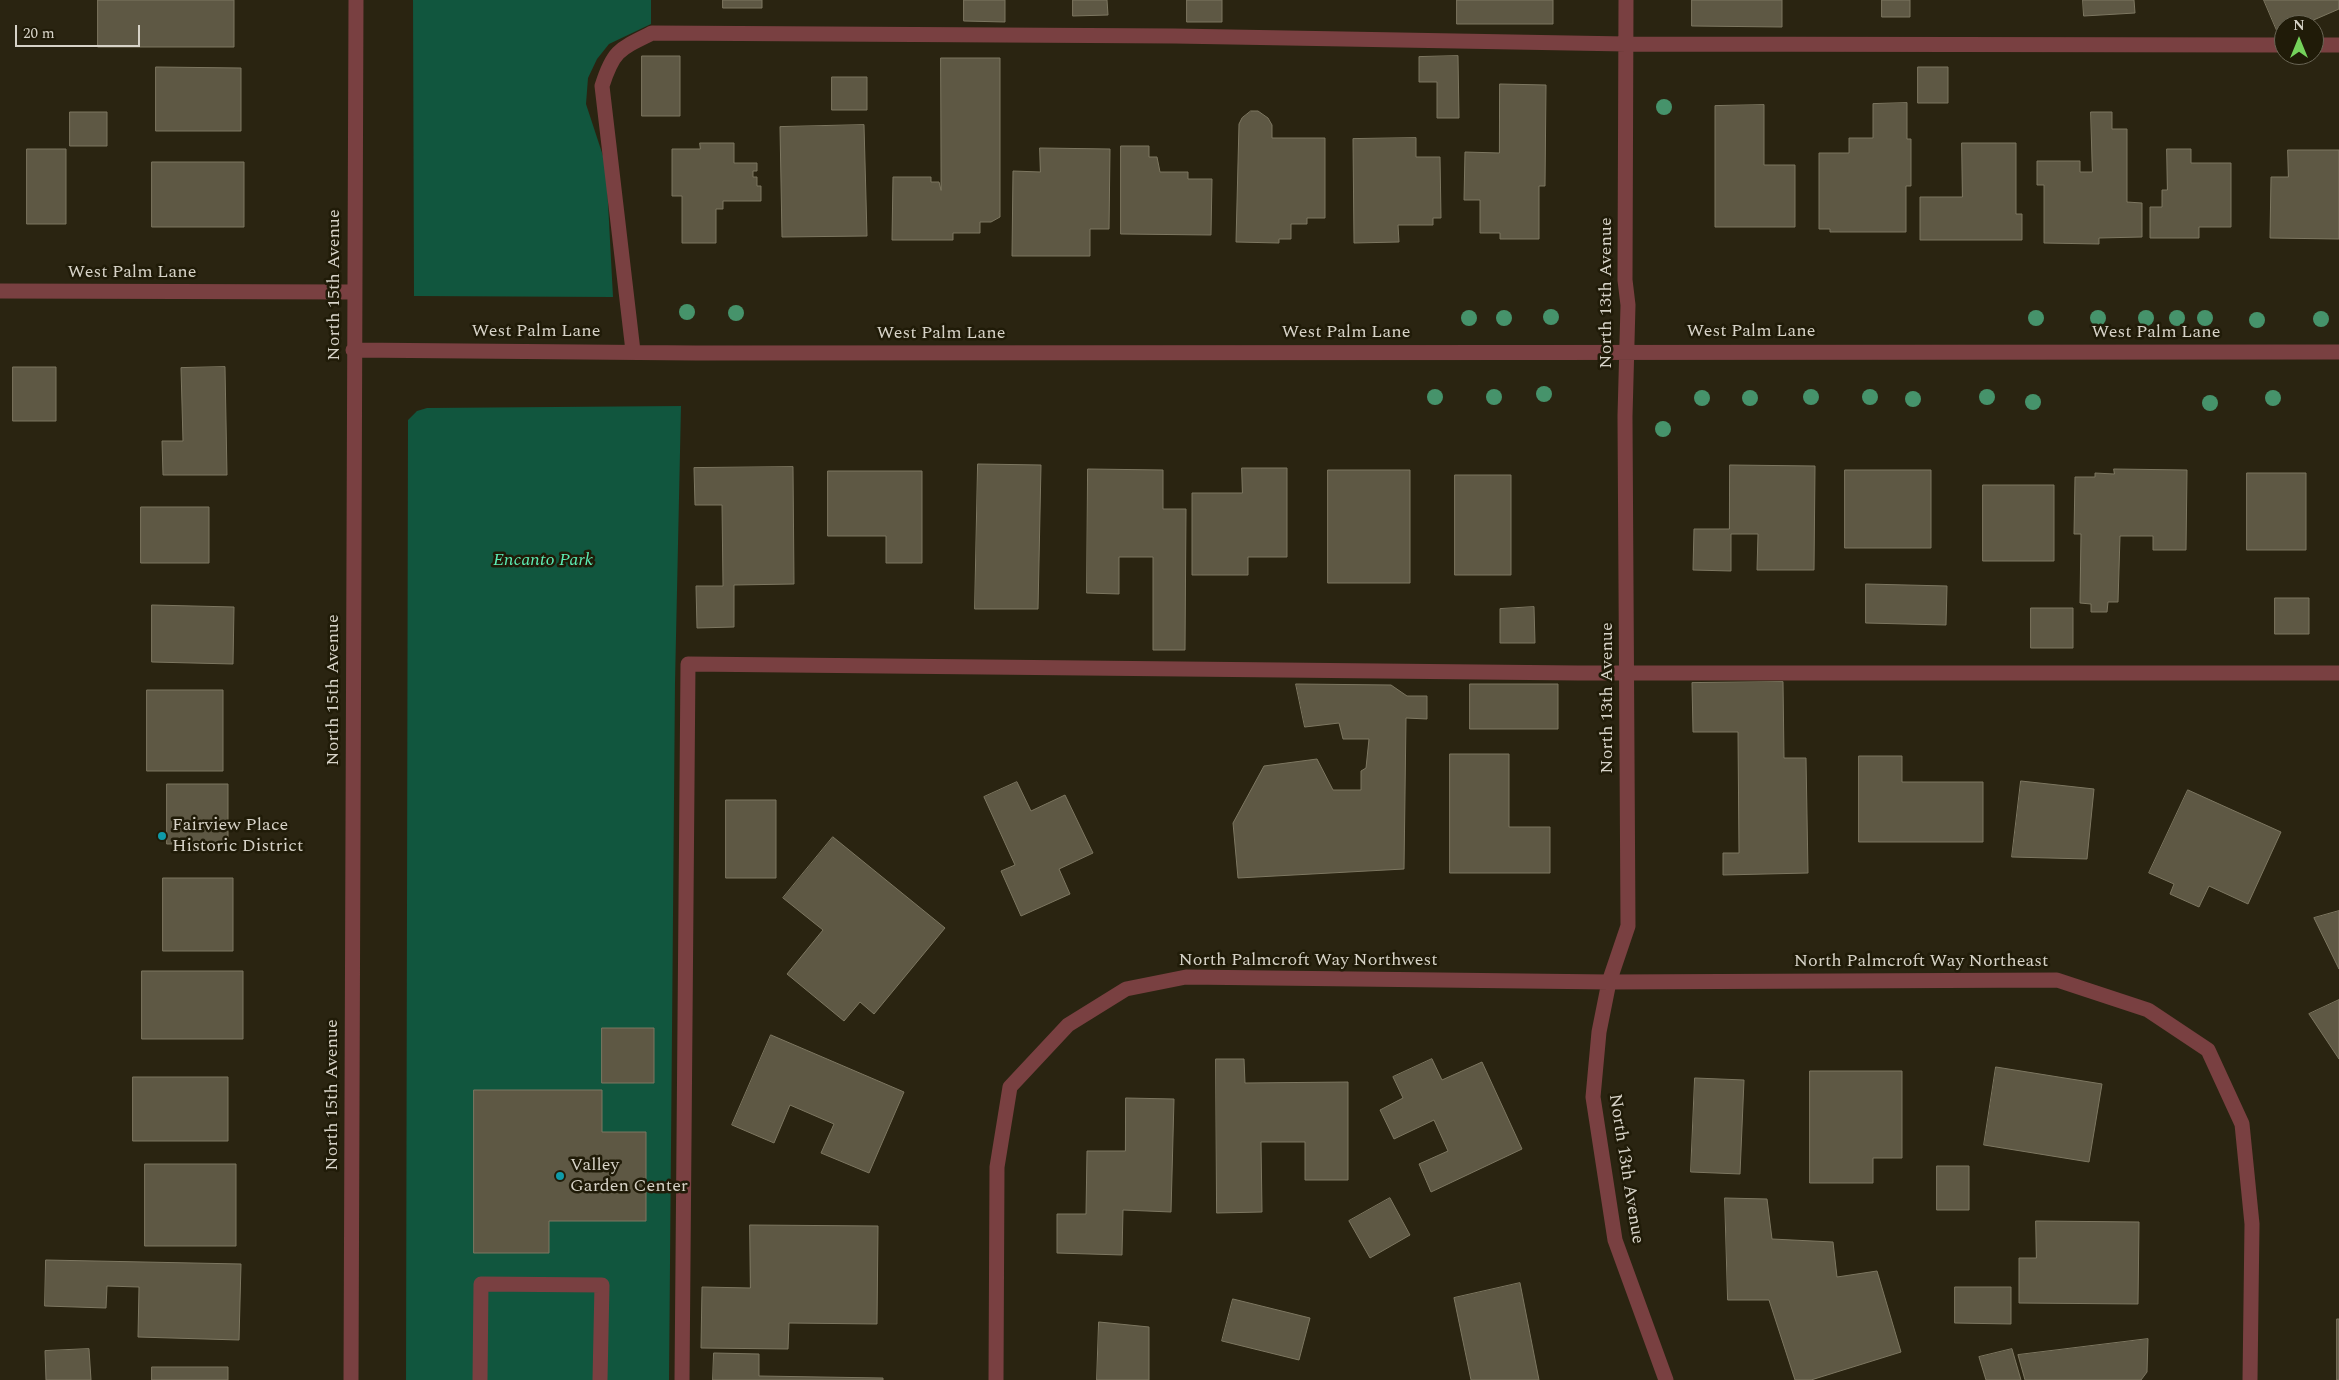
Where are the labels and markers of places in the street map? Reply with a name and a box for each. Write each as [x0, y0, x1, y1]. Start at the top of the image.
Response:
place label: Fairview Place Historic District [172, 815, 303, 858]
marker: Fairview Place Historic District [156, 830, 168, 842]
place label: Valley Garden Center [570, 1155, 688, 1198]
marker: Valley Garden Center [554, 1170, 566, 1182]

